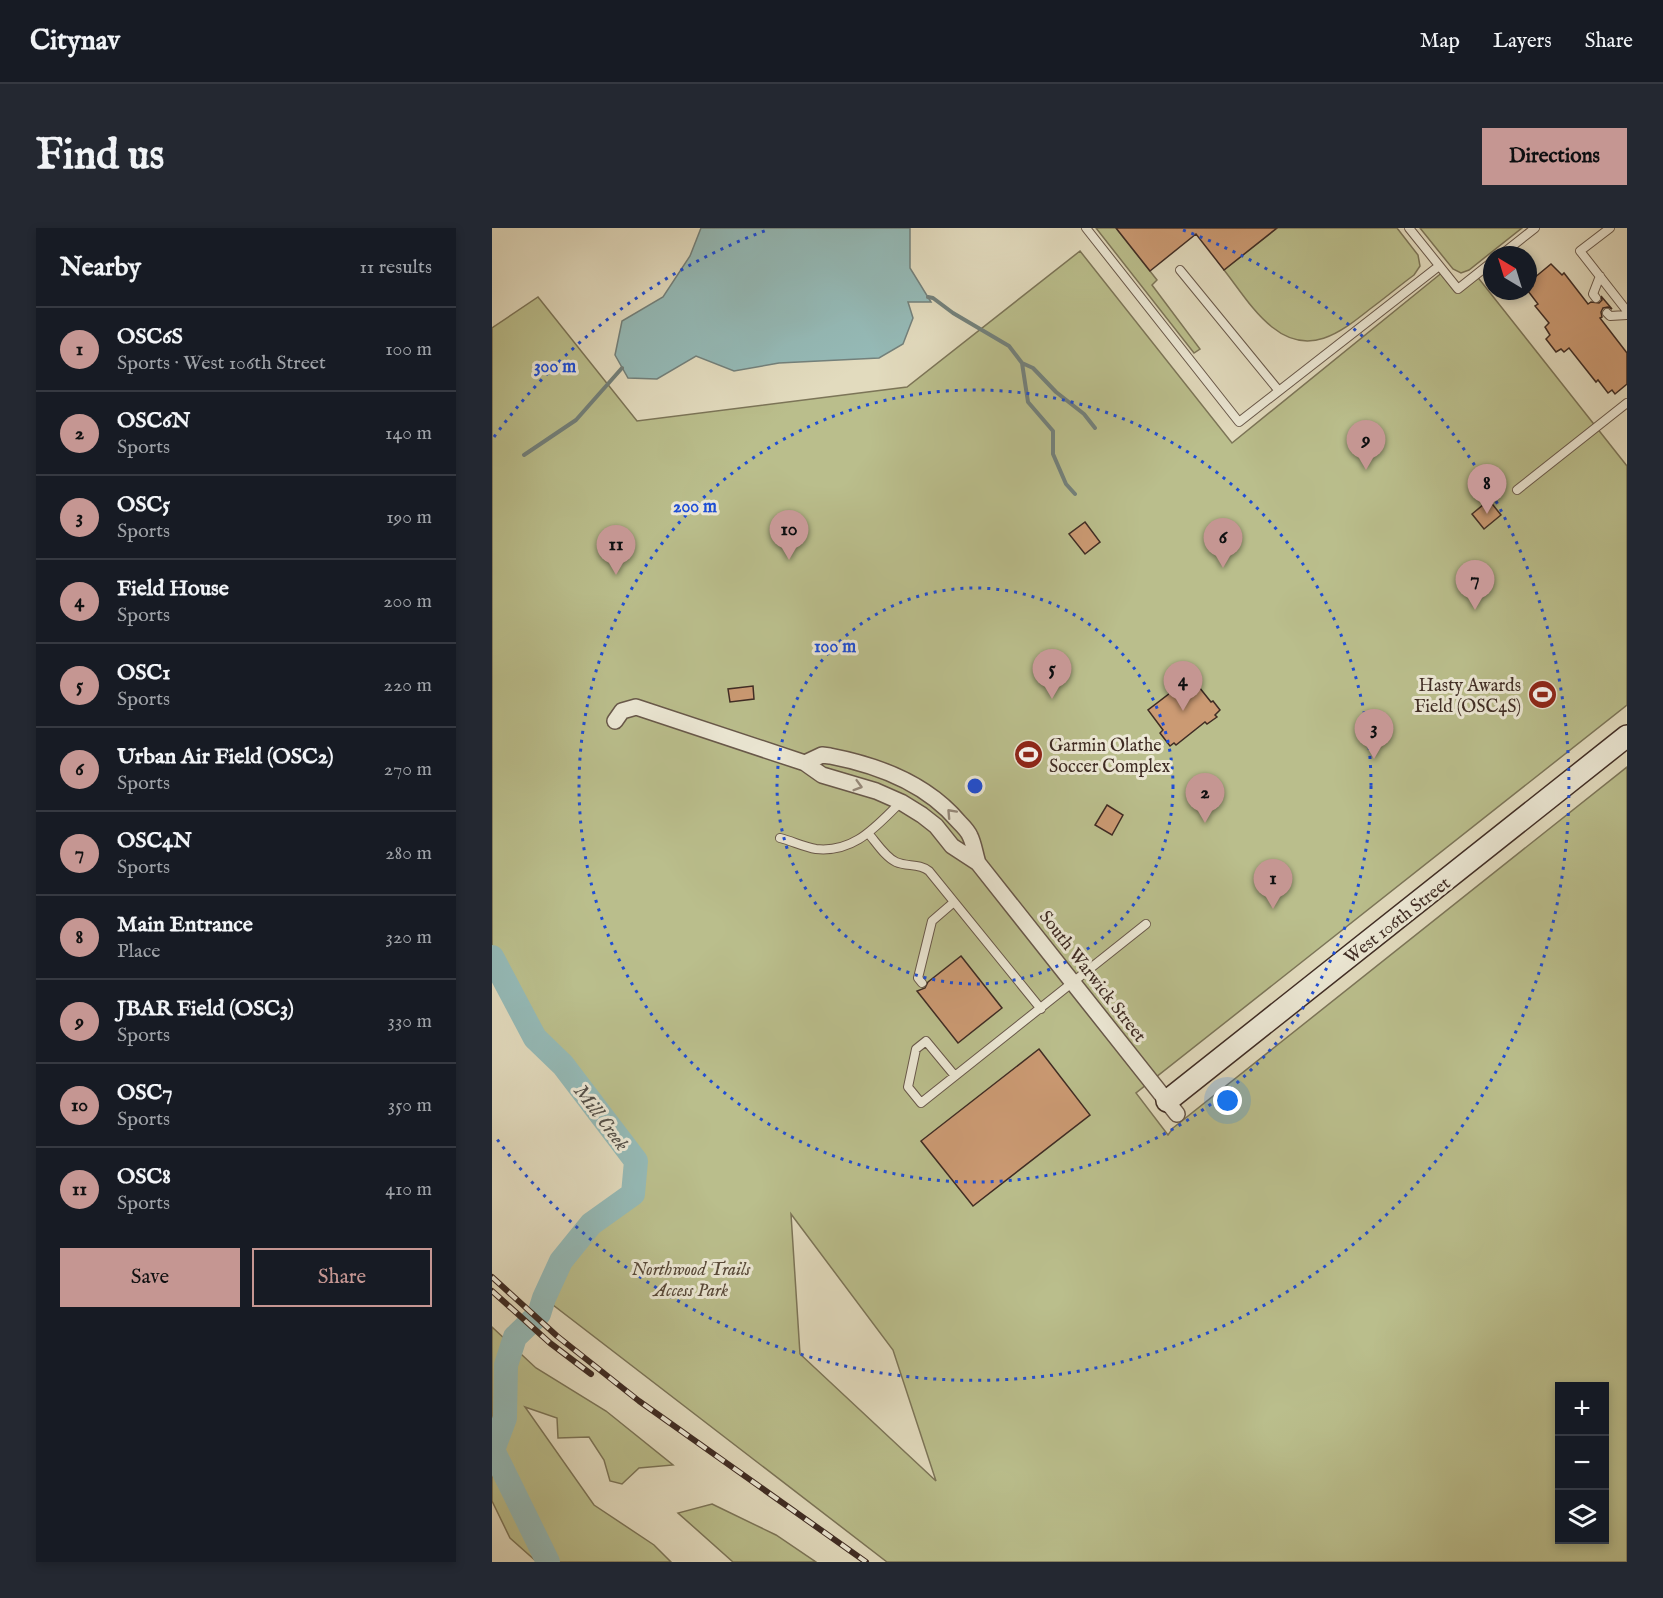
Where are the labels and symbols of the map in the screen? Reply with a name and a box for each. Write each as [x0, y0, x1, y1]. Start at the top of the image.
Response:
north arrow [1483, 246, 1537, 300]
text: 300 m [534, 356, 576, 379]
pin: 9 [1346, 420, 1386, 470]
pin: 8 [1468, 464, 1506, 514]
text: 200 m [673, 496, 717, 519]
pin: 10 [770, 510, 808, 560]
pin: 6 [1204, 518, 1242, 568]
pin: 11 [596, 526, 636, 575]
pin: 7 [1456, 560, 1494, 610]
text: 100 m [814, 636, 856, 659]
pin: 5 [1032, 650, 1072, 699]
pin: 4 [1164, 662, 1202, 711]
place label: Hasty Awards Field (OSC4S) [1414, 675, 1521, 719]
sports icon: Hasty Awards Field (OSC4S) [1526, 679, 1558, 711]
pin: 3 [1354, 710, 1394, 759]
place label: Garmin Olathe Soccer Complex [1049, 735, 1170, 779]
sports icon: Garmin Olathe Soccer Complex [1012, 739, 1044, 771]
pin: 2 [1186, 774, 1224, 823]
centre of rings [965, 776, 985, 796]
one-way arrow [853, 779, 863, 791]
one-way arrow [947, 809, 958, 819]
pin: 1 [1254, 860, 1292, 909]
street label: West 106th Street [1340, 873, 1456, 970]
street label: South Warwick Street [1033, 906, 1150, 1047]
water label: Mill Creek [568, 1080, 634, 1156]
your location [1213, 1086, 1242, 1115]
park label: Northwood Trails Access Park [632, 1259, 751, 1303]

